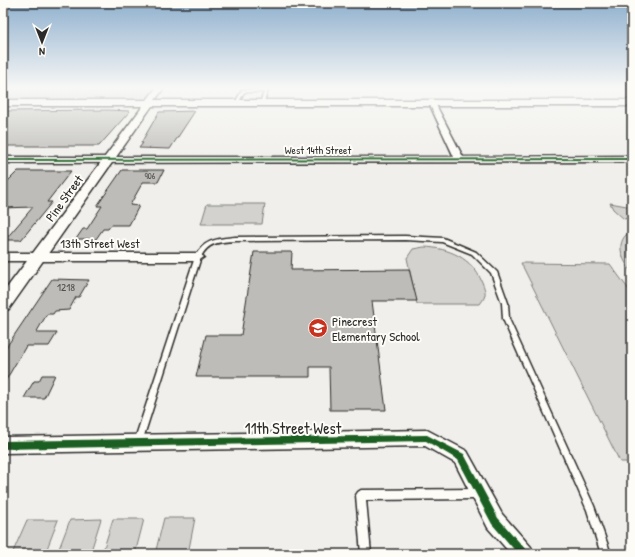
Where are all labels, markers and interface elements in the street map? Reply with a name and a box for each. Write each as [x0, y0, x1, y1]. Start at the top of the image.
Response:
north arrow [22, 22, 62, 62]
text: N [39, 45, 45, 59]
street label: West 14th Street [285, 143, 351, 157]
house number: 906 [145, 170, 156, 182]
street label: Pine Street [41, 171, 87, 225]
street label: 13th Street West [60, 234, 140, 252]
house number: 1218 [57, 280, 75, 294]
place label: Pinecrest Elementary School [332, 312, 420, 345]
school or university icon: Pinecrest Elementary School [307, 317, 329, 339]
street label: 11th Street West [245, 417, 342, 439]

